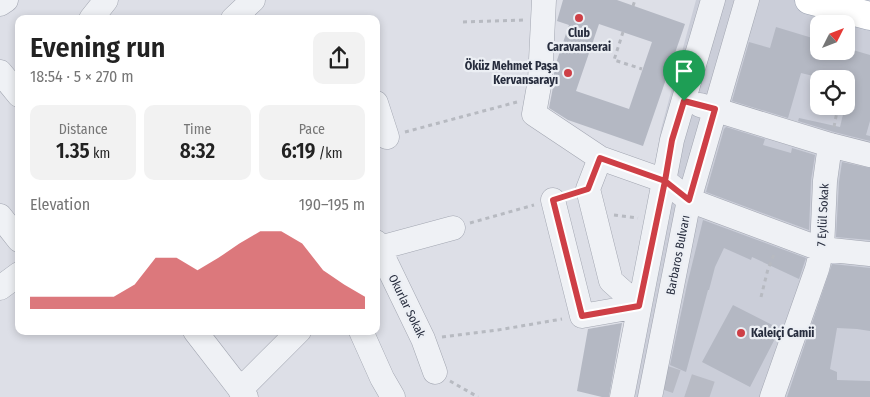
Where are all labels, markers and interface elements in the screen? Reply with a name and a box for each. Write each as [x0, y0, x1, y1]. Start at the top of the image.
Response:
marker: Club Caravanserai [573, 12, 585, 24]
north arrow [810, 15, 855, 60]
map controls [810, 15, 855, 115]
place label: Club Caravanserai [547, 26, 611, 54]
text: Evening run [30, 31, 165, 64]
button: share [313, 32, 365, 84]
pin [663, 50, 705, 101]
icon: arrive [670, 57, 698, 85]
place label: Öküz Mehmet Paşa Kervansarayı [465, 58, 558, 87]
text: 18:54 · 5 × 270 m [30, 67, 133, 86]
marker: Öküz Mehmet Paşa Kervansarayı [562, 67, 574, 79]
button: locate [810, 70, 855, 115]
text: Distance [59, 121, 108, 138]
text: Time [184, 121, 211, 138]
text: Pace [299, 121, 325, 138]
text: 1.35 [56, 138, 90, 164]
text: 8:32 [180, 138, 215, 164]
text: 6:19 [281, 138, 315, 164]
text: km [90, 145, 110, 162]
text: /km [315, 145, 343, 162]
street label: 7 Eylül Sokak [814, 183, 832, 247]
text: Elevation [30, 195, 90, 214]
text: 190–195 m [299, 195, 365, 214]
street label: Barbaros Bulvarı [663, 214, 693, 296]
street label: Okurlar Sokak [386, 272, 429, 340]
place label: Kaleiçi Camii [751, 326, 814, 341]
marker: Kaleiçi Camii [735, 327, 747, 339]

